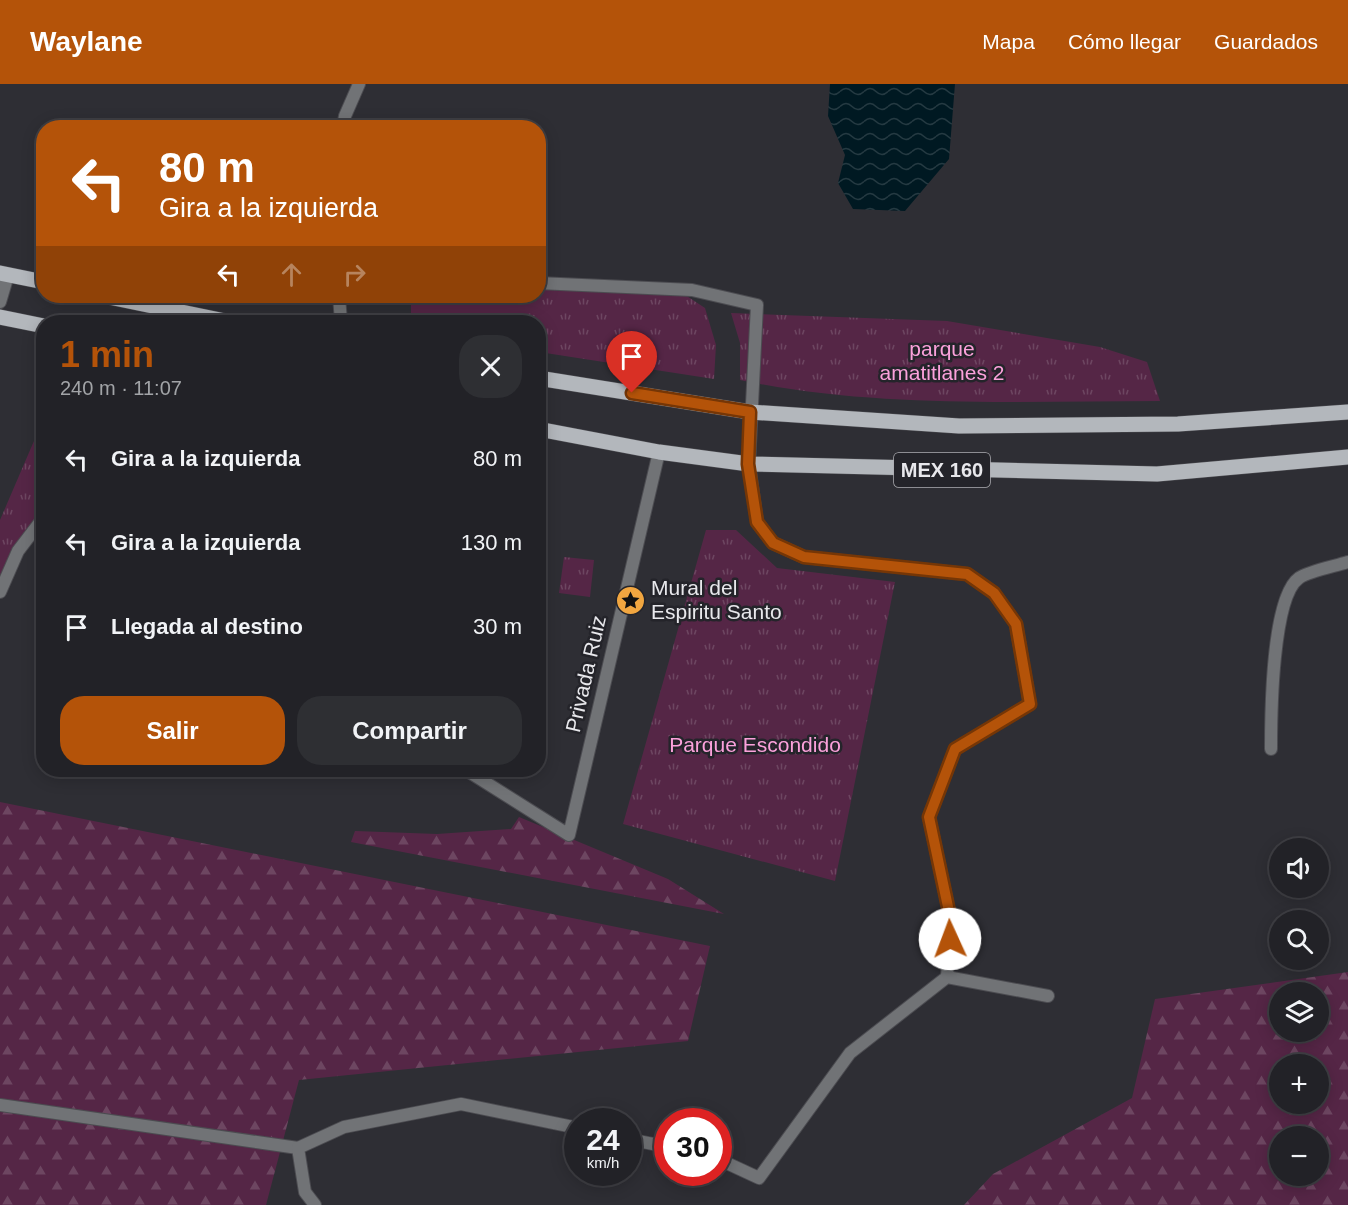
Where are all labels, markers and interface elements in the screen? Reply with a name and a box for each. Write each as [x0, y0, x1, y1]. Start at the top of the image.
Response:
text: Waylane [30, 26, 143, 57]
text: Mapa [982, 30, 1035, 53]
text: Cómo llegar [1068, 30, 1181, 53]
text: Guardados [1214, 30, 1318, 53]
icon: left [60, 144, 138, 222]
text: 80 m [159, 144, 255, 191]
text: Gira a la izquierda [159, 193, 378, 223]
icon: left [212, 258, 245, 291]
icon: ahead [275, 258, 308, 291]
icon: right [338, 258, 371, 291]
pin [606, 331, 657, 393]
text: 1 min [60, 334, 154, 375]
button: close [459, 335, 522, 398]
park label: parque amatitlanes 2 [880, 337, 1004, 384]
icon: arrive [615, 340, 648, 373]
text: 240 m · 11:07 [60, 377, 182, 399]
icon: left [60, 443, 93, 476]
text: Gira a la izquierda [111, 446, 301, 471]
text: 80 m [473, 446, 522, 471]
road number: MEX 160 [894, 453, 990, 487]
icon: left [60, 527, 93, 560]
text: Gira a la izquierda [111, 530, 301, 555]
text: 130 m [461, 530, 522, 555]
place label: Mural del Espiritu Santo [651, 576, 782, 623]
place icon: Mural del Espiritu Santo [614, 584, 646, 616]
icon: arrive [60, 611, 93, 644]
street label: Privada Ruiz [561, 613, 610, 734]
text: Llegada al destino [111, 614, 303, 639]
text: 30 m [473, 614, 522, 639]
button: Salir [60, 696, 285, 765]
button: Compartir [297, 696, 522, 765]
park label: Parque Escondido [669, 733, 841, 756]
map controls [1269, 838, 1329, 1186]
button: sound [1269, 838, 1329, 898]
position arrow [918, 907, 982, 971]
button: search [1269, 910, 1329, 970]
button: layers [1269, 982, 1329, 1042]
button: + [1269, 1054, 1329, 1114]
speed limit sign: 30 [654, 1108, 732, 1186]
text: 24 [586, 1123, 620, 1156]
button: − [1269, 1126, 1329, 1186]
text: km/h [587, 1154, 619, 1171]

